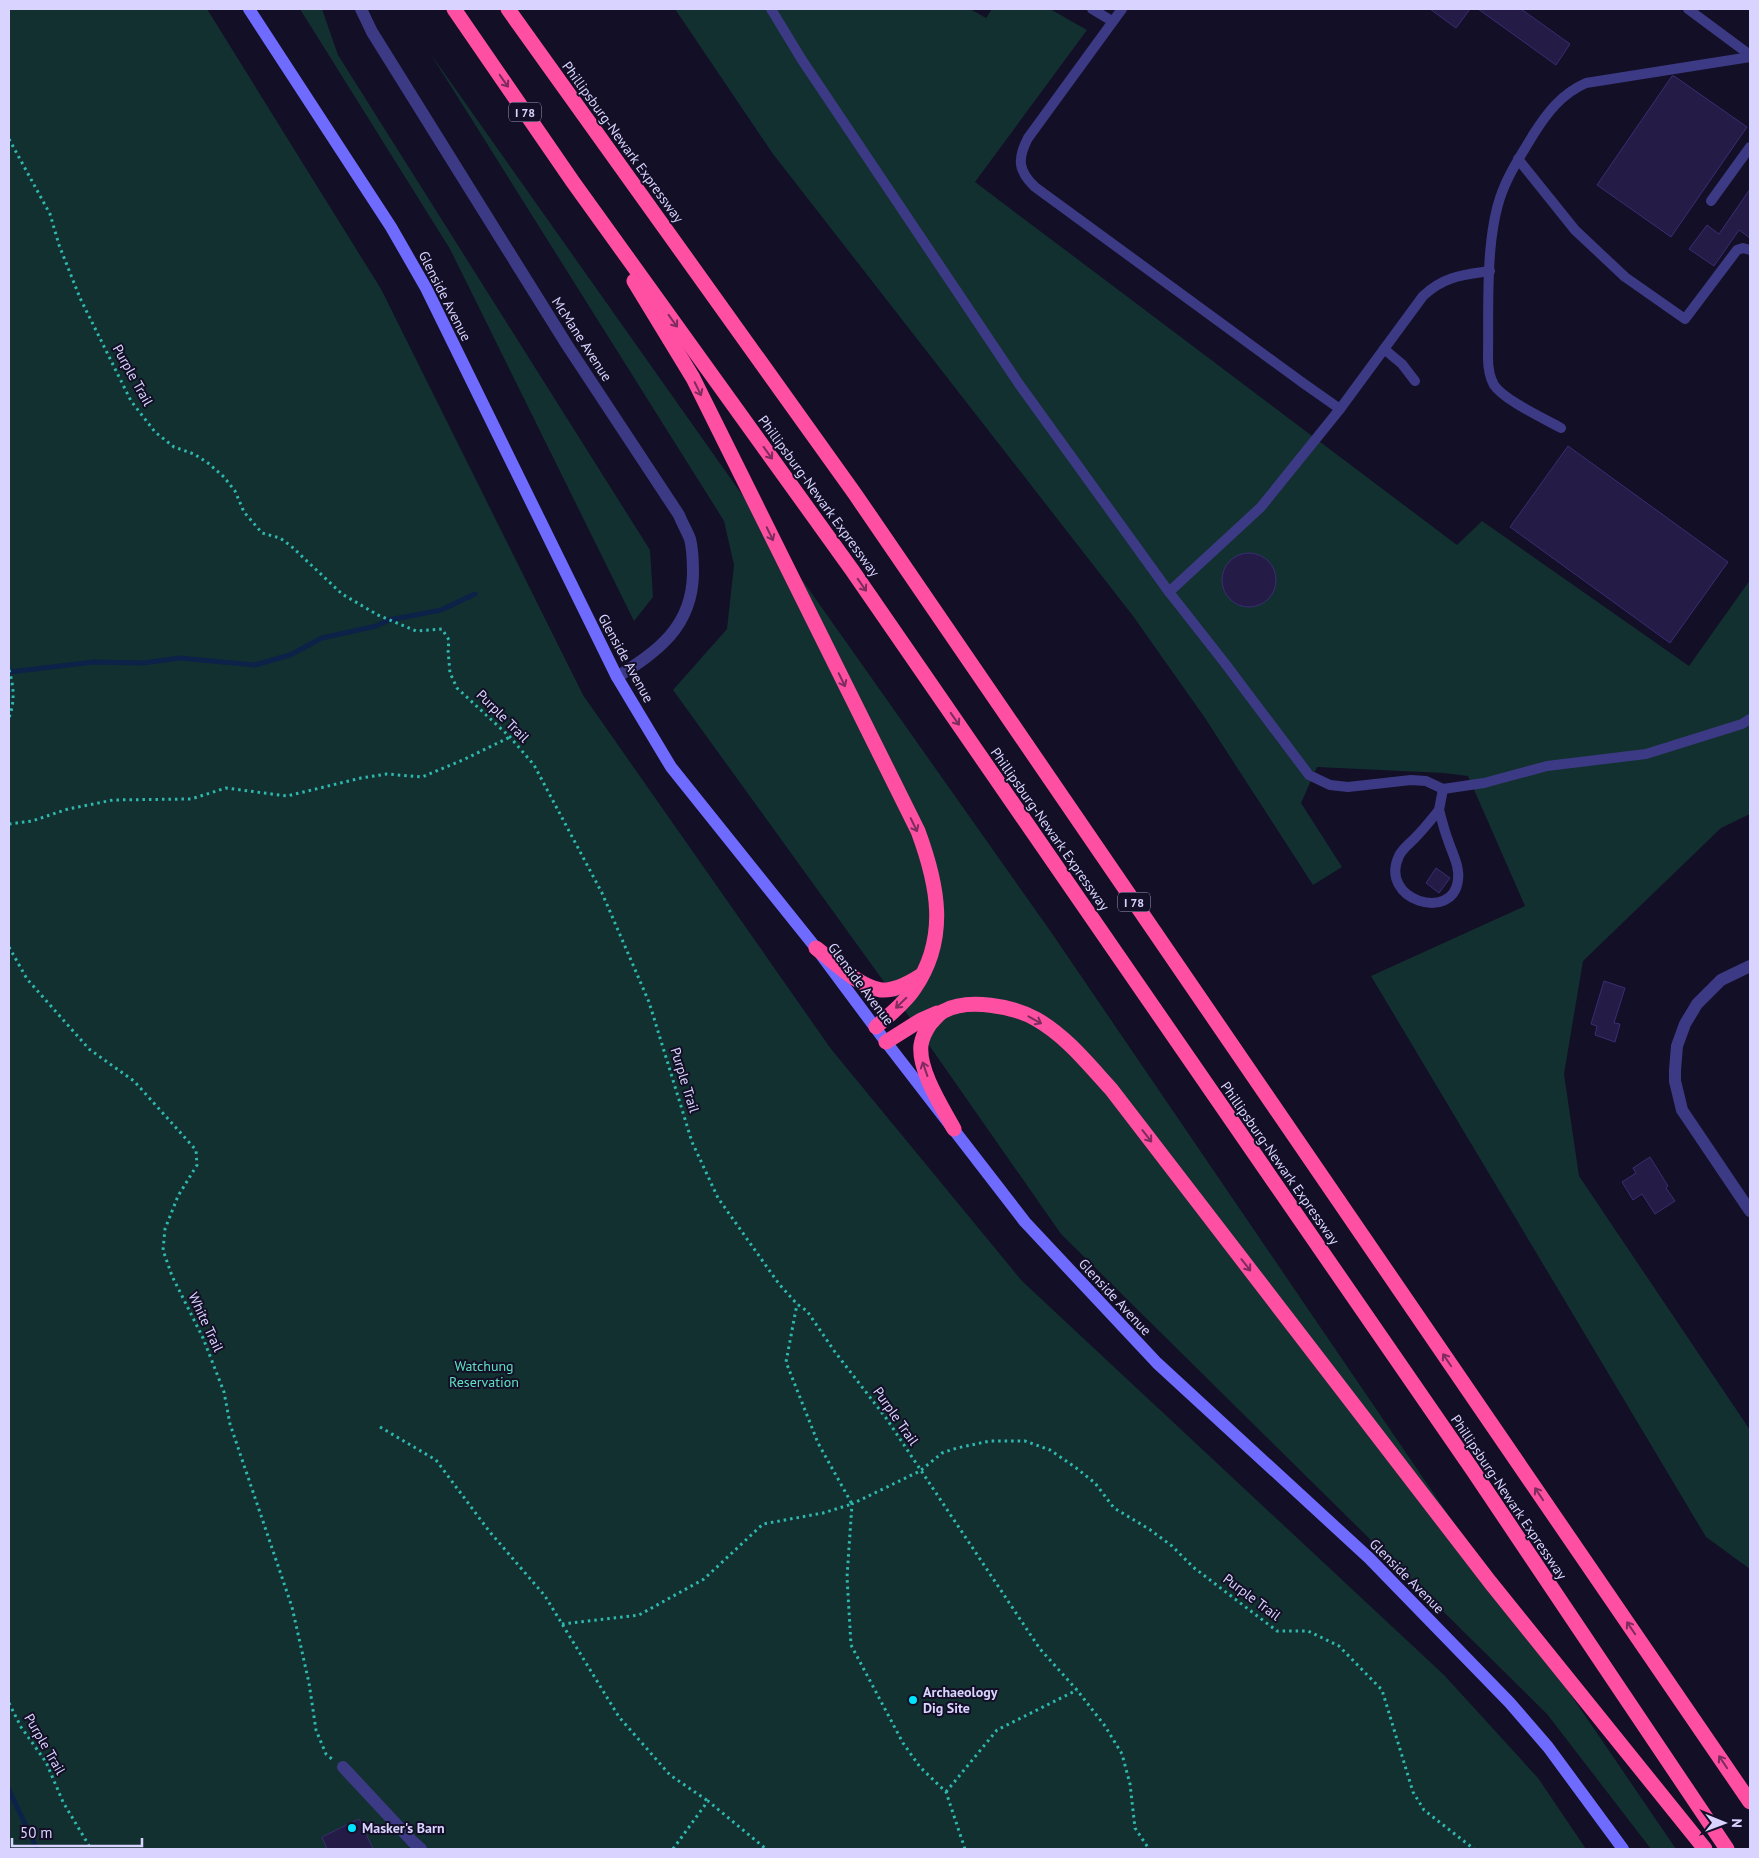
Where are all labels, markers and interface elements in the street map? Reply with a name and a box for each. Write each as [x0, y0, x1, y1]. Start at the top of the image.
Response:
street label: Phillipsburg-Newark Expressway [558, 58, 688, 227]
one-way arrow [499, 74, 509, 88]
road number: I 78 [509, 102, 541, 121]
street label: Glenside Avenue [415, 248, 475, 344]
street label: McMane Avenue [548, 293, 616, 385]
one-way arrow [668, 314, 678, 328]
street label: Purple Trail [109, 341, 157, 409]
one-way arrow [693, 381, 703, 396]
street label: Phillipsburg-Newark Expressway [754, 412, 884, 581]
one-way arrow [763, 446, 773, 460]
one-way arrow [766, 526, 775, 541]
one-way arrow [857, 578, 867, 592]
street label: Glenside Avenue [594, 610, 658, 706]
one-way arrow [837, 672, 847, 687]
street label: Purple Trail [473, 686, 533, 746]
one-way arrow [950, 712, 960, 726]
street label: Phillipsburg-Newark Expressway [987, 744, 1114, 914]
one-way arrow [910, 817, 920, 832]
road number: I 78 [1118, 892, 1150, 912]
street label: Glenside Avenue [824, 939, 898, 1029]
one-way arrow [896, 997, 908, 1009]
one-way arrow [1028, 1015, 1042, 1025]
street label: Purple Trail [667, 1045, 703, 1115]
one-way arrow [920, 1062, 929, 1078]
street label: Phillipsburg-Newark Expressway [1217, 1078, 1344, 1248]
one-way arrow [1142, 1129, 1152, 1143]
street label: Glenside Avenue [1075, 1255, 1155, 1339]
one-way arrow [1241, 1258, 1251, 1272]
street label: White Trail [184, 1289, 228, 1355]
one-way arrow [1442, 1353, 1452, 1367]
park label: Watchung Reservation [449, 1357, 519, 1391]
street label: Purple Trail [869, 1383, 923, 1449]
street label: Phillipsburg-Newark Expressway [1447, 1411, 1571, 1583]
one-way arrow [1534, 1487, 1544, 1501]
street label: Glenside Avenue [1366, 1535, 1448, 1617]
street label: Purple Trail [1220, 1569, 1284, 1625]
one-way arrow [1626, 1621, 1636, 1635]
place label: Archaeology Dig Site [923, 1683, 998, 1717]
marker: Archaeology Dig Site [907, 1694, 919, 1706]
street label: Purple Trail [20, 1710, 70, 1778]
one-way arrow [1718, 1755, 1728, 1769]
north arrow [1699, 1798, 1749, 1848]
scale bar [12, 1816, 142, 1848]
text: N [1728, 1818, 1746, 1828]
place label: Masker's Barn [362, 1819, 445, 1837]
marker: Masker's Barn [346, 1822, 358, 1834]
text: 50 m [20, 1823, 53, 1842]

